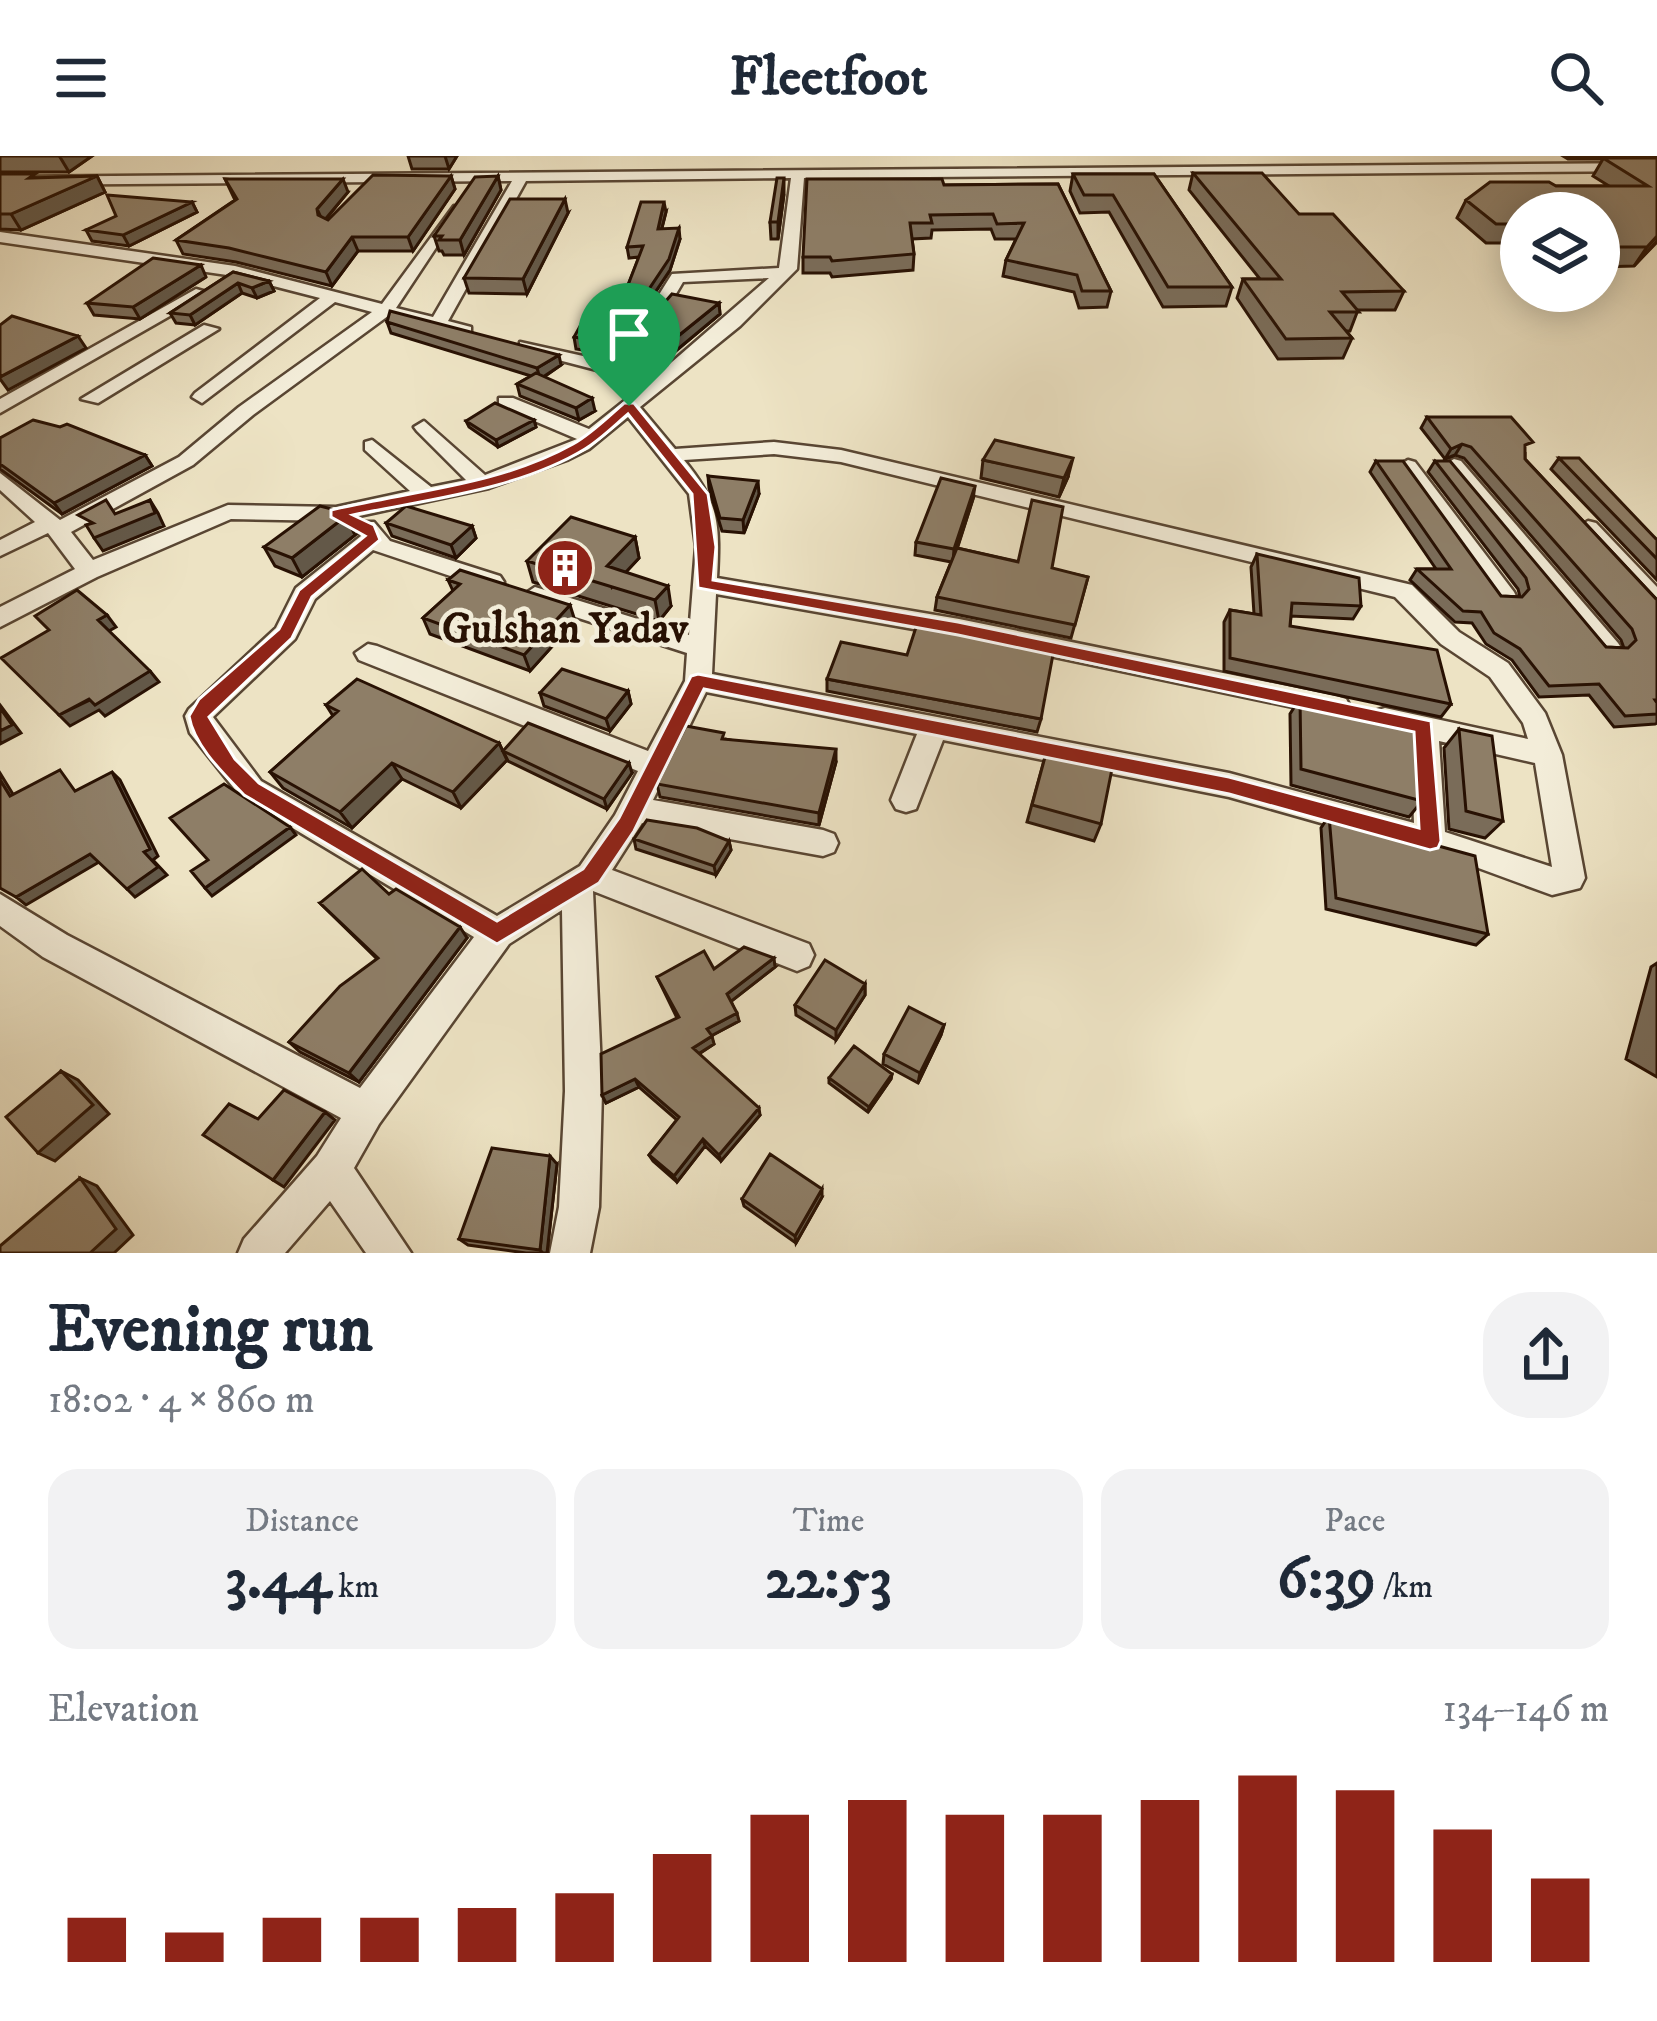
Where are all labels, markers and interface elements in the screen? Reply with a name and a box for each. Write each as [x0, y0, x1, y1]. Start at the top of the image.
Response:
icon: menu [48, 45, 114, 111]
text: Fleetfoot [730, 45, 927, 112]
icon: search [1543, 45, 1609, 111]
map controls [1500, 192, 1620, 312]
button: layers [1500, 192, 1620, 312]
pin [578, 283, 680, 406]
icon: arrive [596, 301, 662, 367]
building icon: Gulshan Yadav [534, 537, 596, 599]
place label: Gulshan Yadav [442, 604, 689, 656]
text: Evening run [48, 1290, 373, 1372]
button: share [1483, 1292, 1609, 1418]
text: 18:02 · 4 × 860 m [48, 1376, 314, 1425]
text: Distance [245, 1501, 359, 1542]
text: Time [793, 1501, 864, 1542]
text: Pace [1324, 1501, 1385, 1542]
text: 3.44 [225, 1542, 331, 1617]
text: 22:53 [765, 1542, 892, 1617]
text: 6:39 [1277, 1542, 1376, 1617]
text: km [331, 1567, 379, 1608]
text: /km [1376, 1567, 1433, 1608]
text: Elevation [48, 1685, 199, 1734]
text: 134–146 m [1442, 1685, 1609, 1734]

